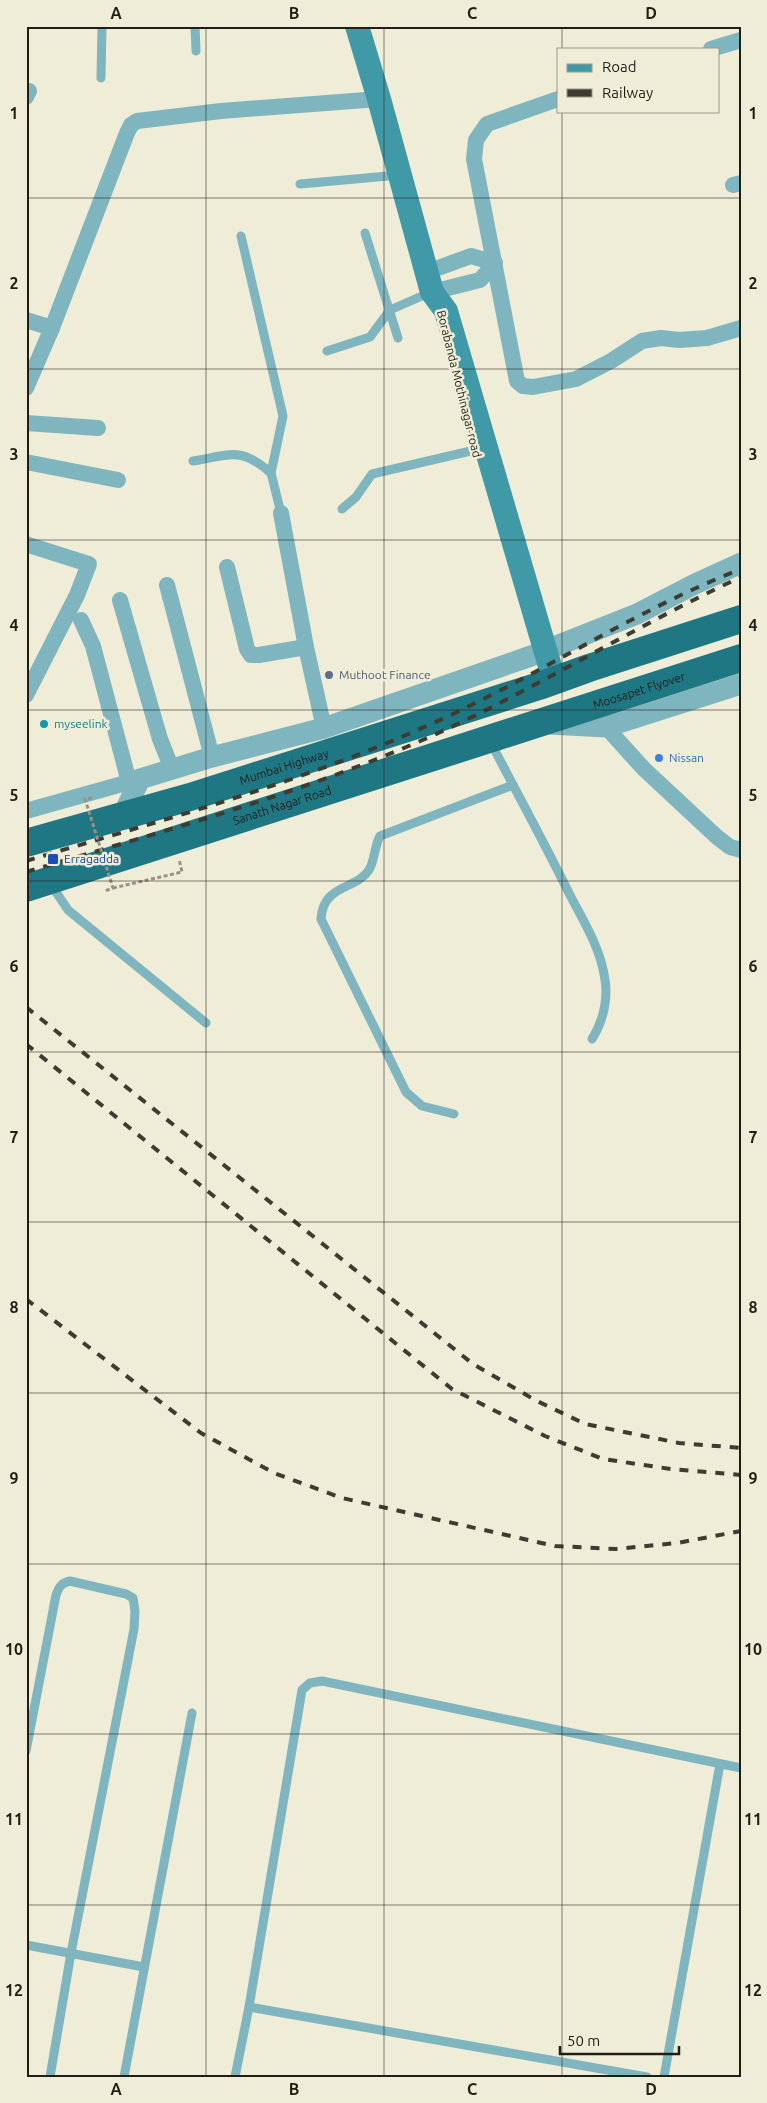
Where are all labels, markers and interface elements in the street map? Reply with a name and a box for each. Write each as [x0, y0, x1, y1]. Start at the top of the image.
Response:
text: A [110, 4, 122, 22]
text: B [289, 4, 299, 22]
text: C [467, 4, 477, 22]
text: D [645, 4, 657, 22]
legend [557, 48, 720, 112]
text: Road [602, 58, 637, 75]
text: Railway [602, 84, 653, 101]
text: 1 [9, 104, 19, 122]
text: 1 [748, 104, 758, 122]
text: 2 [9, 274, 19, 292]
text: 2 [748, 274, 758, 292]
street label: Borabanda Mothinagar road [435, 309, 484, 459]
text: 3 [9, 445, 19, 463]
text: 3 [748, 445, 758, 463]
text: 4 [9, 616, 19, 634]
text: 4 [748, 616, 758, 634]
place label: Muthoot Finance [339, 668, 431, 681]
marker: Muthoot Finance [323, 669, 335, 681]
street label: Moosapet Flyover [591, 669, 687, 711]
place label: myseelink [54, 717, 108, 730]
marker: myseelink [38, 718, 50, 730]
street label: Mumbai Highway [238, 746, 330, 787]
place label: Nissan [669, 751, 704, 764]
marker: Nissan [653, 752, 665, 764]
street label: Sanath Nagar Road [231, 783, 333, 827]
text: 5 [9, 786, 19, 804]
text: 5 [748, 786, 758, 804]
marker: Erragadda [46, 852, 60, 866]
place label: Erragadda [64, 852, 119, 865]
text: 6 [9, 957, 19, 975]
text: 6 [748, 957, 758, 975]
text: 7 [9, 1128, 19, 1146]
text: 7 [748, 1128, 758, 1146]
text: 8 [9, 1298, 19, 1316]
text: 8 [748, 1298, 758, 1316]
text: 9 [9, 1469, 19, 1487]
text: 9 [748, 1469, 758, 1487]
text: 10 [5, 1640, 23, 1658]
text: 10 [744, 1640, 762, 1658]
text: 11 [5, 1810, 23, 1828]
text: 11 [744, 1810, 762, 1828]
text: 12 [5, 1981, 23, 1999]
text: 12 [744, 1981, 762, 1999]
scale bar [560, 2023, 678, 2055]
text: 50 m [567, 2032, 600, 2049]
text: A [110, 2080, 122, 2098]
text: B [289, 2080, 299, 2098]
text: C [467, 2080, 477, 2098]
text: D [645, 2080, 657, 2098]

